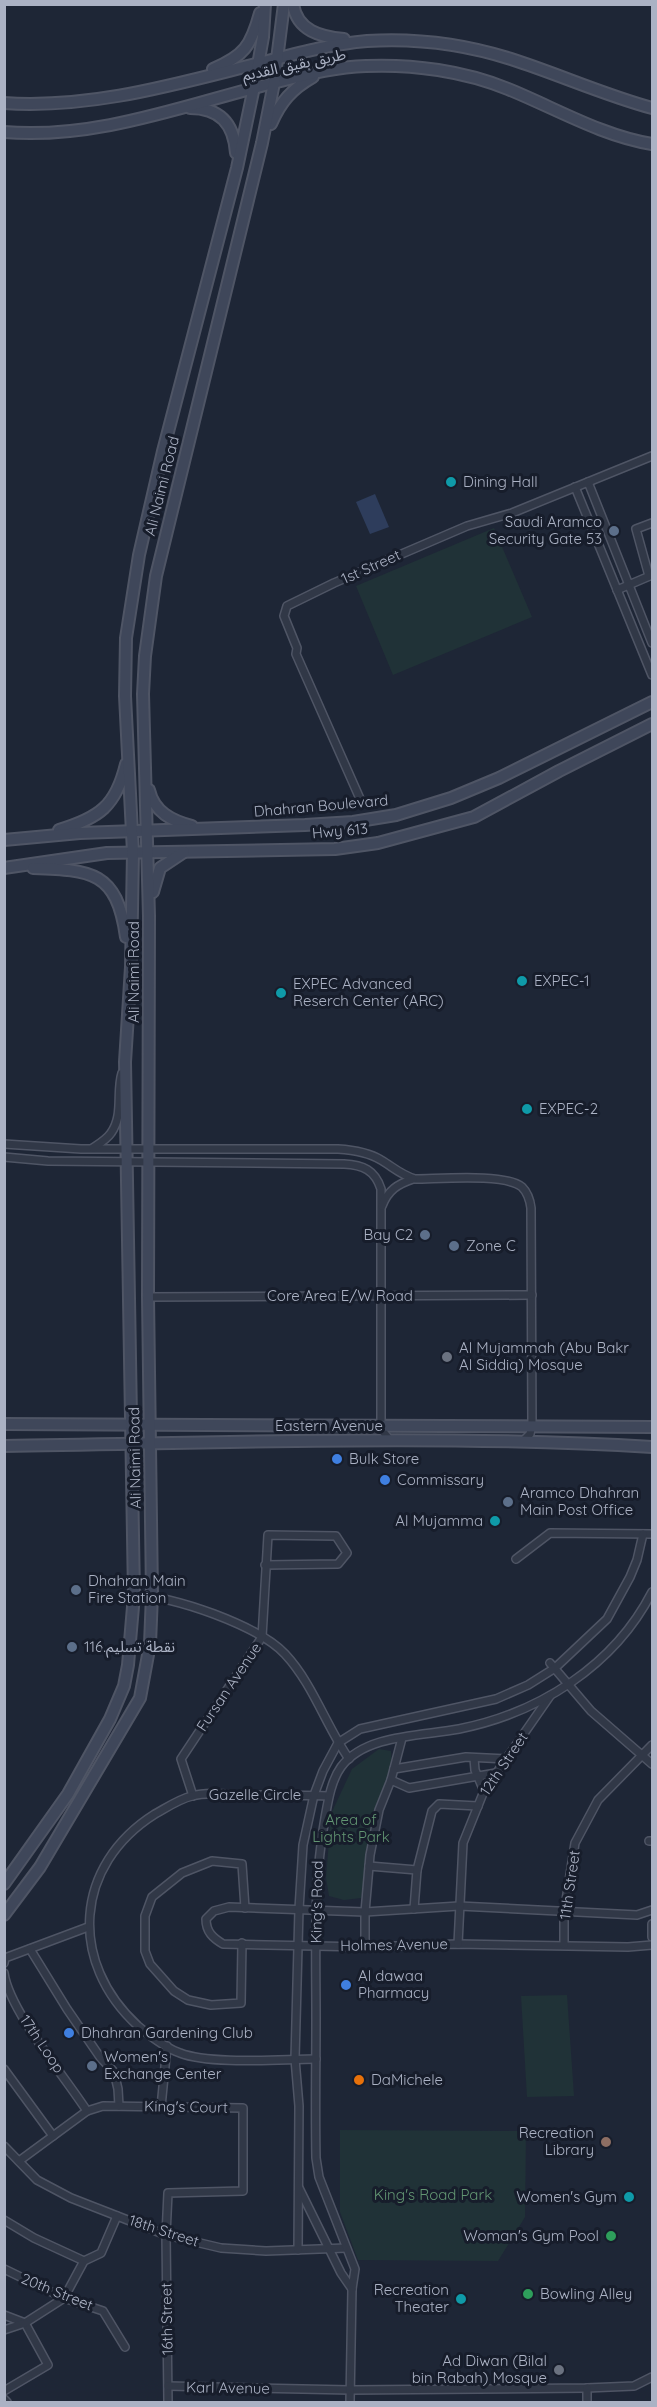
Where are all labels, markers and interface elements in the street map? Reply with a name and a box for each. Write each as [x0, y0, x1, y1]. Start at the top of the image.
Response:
street label: طريق بقيق القديم [240, 44, 348, 87]
street label: Ali Naimi Road [140, 434, 183, 538]
place label: Dining Hall [463, 472, 538, 491]
marker: Dining Hall [444, 475, 458, 489]
place label: Saudi Aramco Security Gate 53 [489, 512, 602, 548]
marker: Saudi Aramco Security Gate 53 [607, 524, 621, 538]
street label: 1st Street [338, 545, 403, 588]
street label: Dhahran Boulevard [253, 790, 389, 821]
street label: Hwy 613 [311, 819, 369, 842]
street label: Ali Naimi Road [124, 921, 143, 1023]
place label: EXPEC-1 [534, 971, 590, 990]
place label: EXPEC Advanced Reserch Center (ARC) [293, 974, 444, 1010]
marker: EXPEC-1 [515, 974, 529, 988]
marker: EXPEC Advanced Reserch Center (ARC) [274, 986, 288, 1000]
place label: EXPEC-2 [539, 1099, 598, 1118]
marker: EXPEC-2 [520, 1102, 534, 1116]
place label: Bay C2 [363, 1225, 413, 1244]
marker: Bay C2 [418, 1228, 432, 1242]
place label: Zone C [466, 1236, 516, 1255]
marker: Zone C [447, 1239, 461, 1253]
street label: Core Area E/W Road [267, 1286, 413, 1305]
place label: Al Mujammah (Abu Bakr Al Siddiq) Mosque [459, 1338, 629, 1374]
marker: Al Mujammah (Abu Bakr Al Siddiq) Mosque [440, 1350, 454, 1364]
street label: Ali Naimi Road [124, 1407, 145, 1509]
street label: Eastern Avenue [275, 1416, 383, 1435]
place label: Bulk Store [349, 1449, 419, 1468]
marker: Bulk Store [330, 1452, 344, 1466]
place label: Commissary [397, 1470, 484, 1489]
marker: Commissary [378, 1473, 392, 1487]
place label: Aramco Dhahran Main Post Office [520, 1483, 639, 1519]
marker: Aramco Dhahran Main Post Office [501, 1495, 515, 1509]
place label: Al Mujamma [395, 1511, 483, 1530]
marker: Al Mujamma [488, 1514, 502, 1528]
place label: Dhahran Main Fire Station [88, 1571, 186, 1607]
marker: Dhahran Main Fire Station [69, 1583, 83, 1597]
place label: نقطة تسليم.116 [84, 1637, 175, 1658]
street label: Fursan Avenue [192, 1639, 265, 1735]
marker: نقطة تسليم.116 [65, 1640, 79, 1654]
street label: 12th Street [475, 1728, 532, 1799]
street label: Gazelle Circle [209, 1785, 301, 1804]
park label: Area of Lights Park [312, 1810, 390, 1846]
street label: 11th Street [555, 1849, 584, 1921]
street label: King's Road [306, 1861, 327, 1943]
street label: Holmes Avenue [340, 1934, 448, 1955]
place label: Al dawaa Pharmacy [358, 1966, 429, 2002]
marker: Al dawaa Pharmacy [339, 1978, 353, 1992]
street label: 17th Loop [16, 2011, 69, 2076]
place label: Dhahran Gardening Club [81, 2023, 253, 2042]
marker: Dhahran Gardening Club [62, 2026, 76, 2040]
place label: Women's Exchange Center [104, 2047, 222, 2083]
marker: Women's Exchange Center [85, 2059, 99, 2073]
place label: DaMichele [371, 2070, 443, 2089]
marker: DaMichele [352, 2073, 366, 2087]
street label: King's Court [144, 2096, 228, 2117]
place label: Recreation Library [519, 2123, 594, 2159]
marker: Recreation Library [599, 2135, 613, 2149]
park label: King's Road Park [374, 2185, 492, 2204]
place label: Women's Gym [516, 2187, 617, 2206]
marker: Women's Gym [622, 2190, 636, 2204]
street label: 18th Street [127, 2210, 201, 2251]
place label: Woman's Gym Pool [463, 2226, 599, 2245]
marker: Woman's Gym Pool [604, 2229, 618, 2243]
street label: 20th Street [18, 2269, 96, 2315]
place label: Recreation Theater [374, 2280, 449, 2316]
street label: 16th Street [156, 2283, 177, 2355]
place label: Bowling Alley [540, 2284, 632, 2303]
marker: Bowling Alley [521, 2287, 535, 2301]
marker: Recreation Theater [454, 2292, 468, 2306]
place label: Ad Diwan (Bilal bin Rabah) Mosque [412, 2351, 547, 2387]
marker: Ad Diwan (Bilal bin Rabah) Mosque [552, 2363, 566, 2377]
street label: Karl Avenue [186, 2377, 270, 2398]

